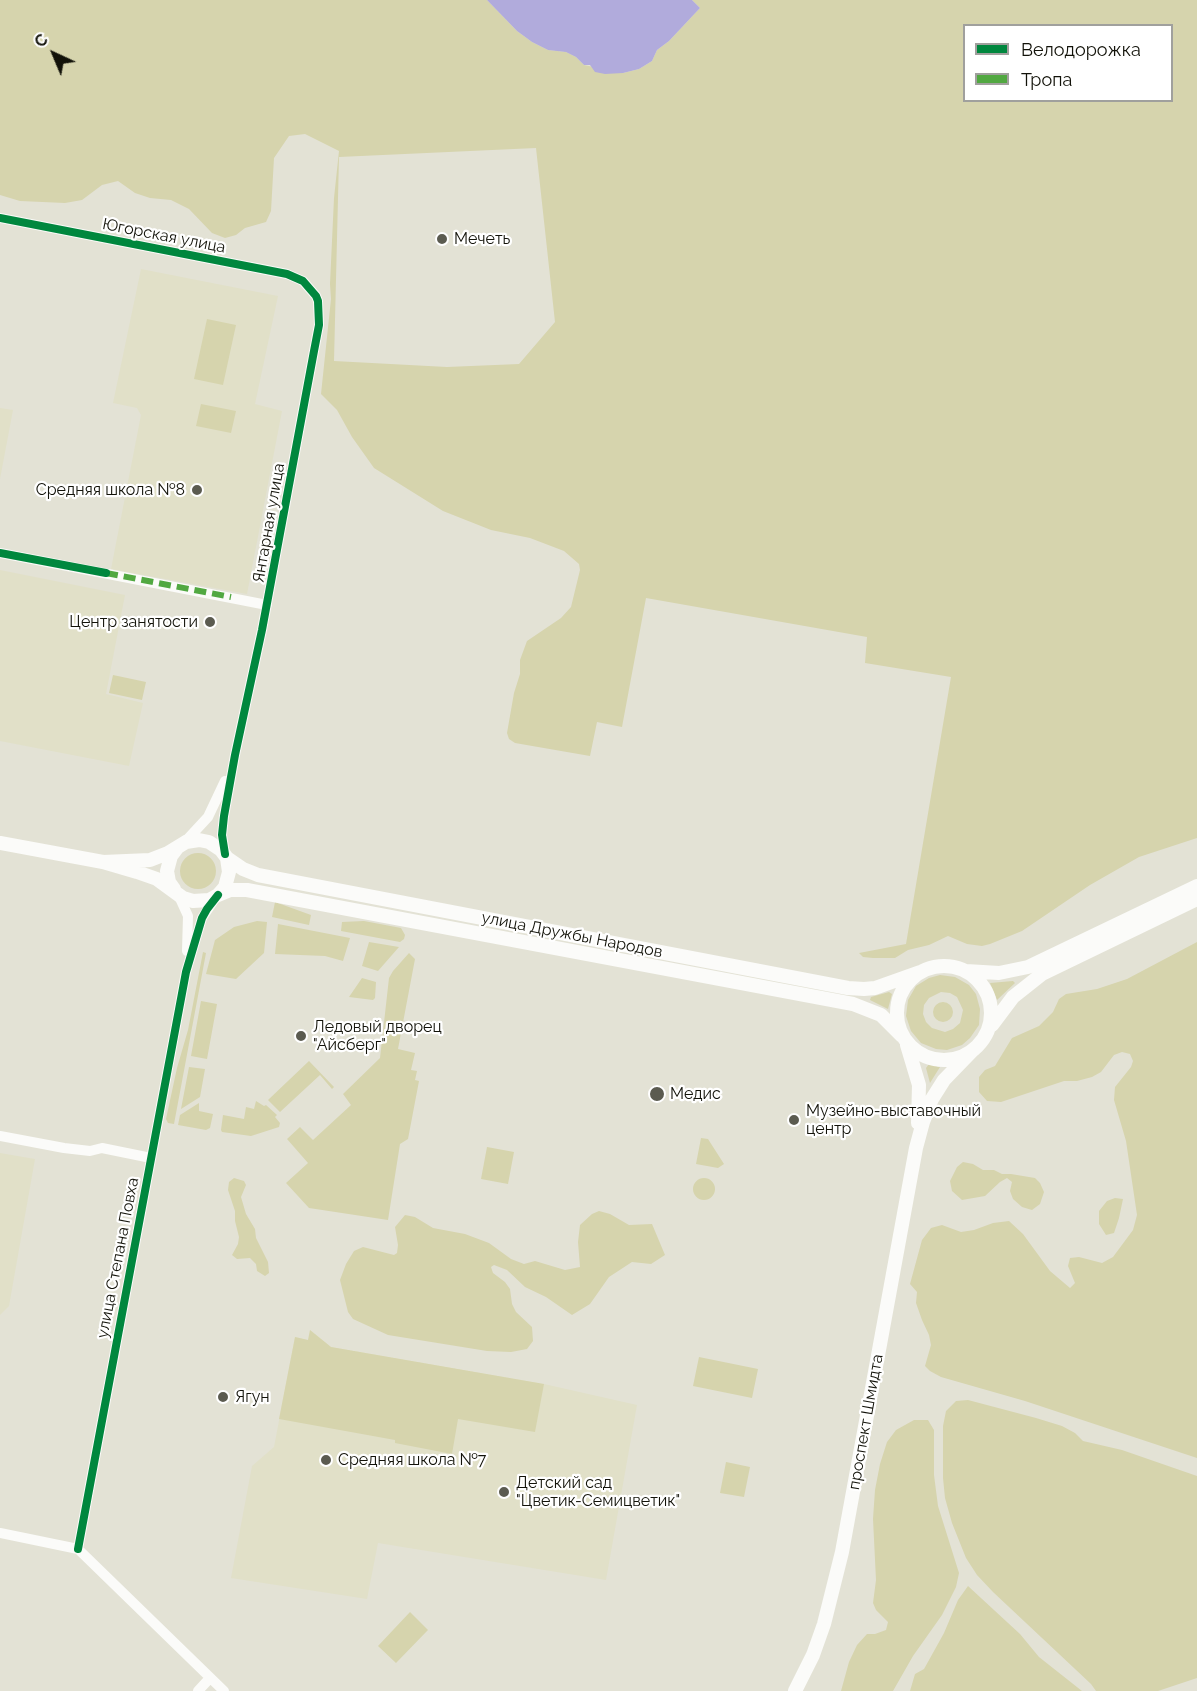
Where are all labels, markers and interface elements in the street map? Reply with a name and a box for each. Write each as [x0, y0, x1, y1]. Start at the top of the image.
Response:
north arrow [24, 24, 84, 84]
legend [963, 24, 1173, 102]
text: С [31, 30, 52, 51]
text: Велодорожка [1021, 39, 1141, 60]
text: Тропа [1021, 69, 1072, 90]
street label: Югорская улица [101, 215, 227, 257]
place label: Мечеть [454, 229, 510, 249]
marker: Мечеть [435, 232, 449, 246]
street label: Янтарная улица [249, 462, 289, 584]
place label: Средняя школа №8 [36, 480, 185, 500]
marker: Средняя школа №8 [190, 483, 204, 497]
place label: Центр занятости [69, 612, 198, 632]
marker: Центр занятости [203, 615, 217, 629]
street label: улица Дружбы Народов [480, 908, 664, 962]
place label: Ледовый дворец "Айсберг" [313, 1017, 442, 1055]
marker: Ледовый дворец "Айсберг" [294, 1029, 308, 1043]
place label: Медис [670, 1084, 721, 1104]
marker: Медис [648, 1085, 666, 1103]
place label: Музейно-выставочный центр [806, 1101, 981, 1139]
marker: Музейно-выставочный центр [787, 1113, 801, 1127]
street label: улица Степана Повха [93, 1176, 143, 1340]
street label: проспект Шмидта [845, 1353, 887, 1491]
place label: Ягун [235, 1387, 270, 1407]
marker: Ягун [216, 1390, 230, 1404]
place label: Средняя школа №7 [338, 1450, 486, 1470]
marker: Средняя школа №7 [319, 1453, 333, 1467]
place label: Детский сад "Цветик-Семицветик" [516, 1473, 680, 1511]
marker: Детский сад "Цветик-Семицветик" [497, 1485, 511, 1499]

